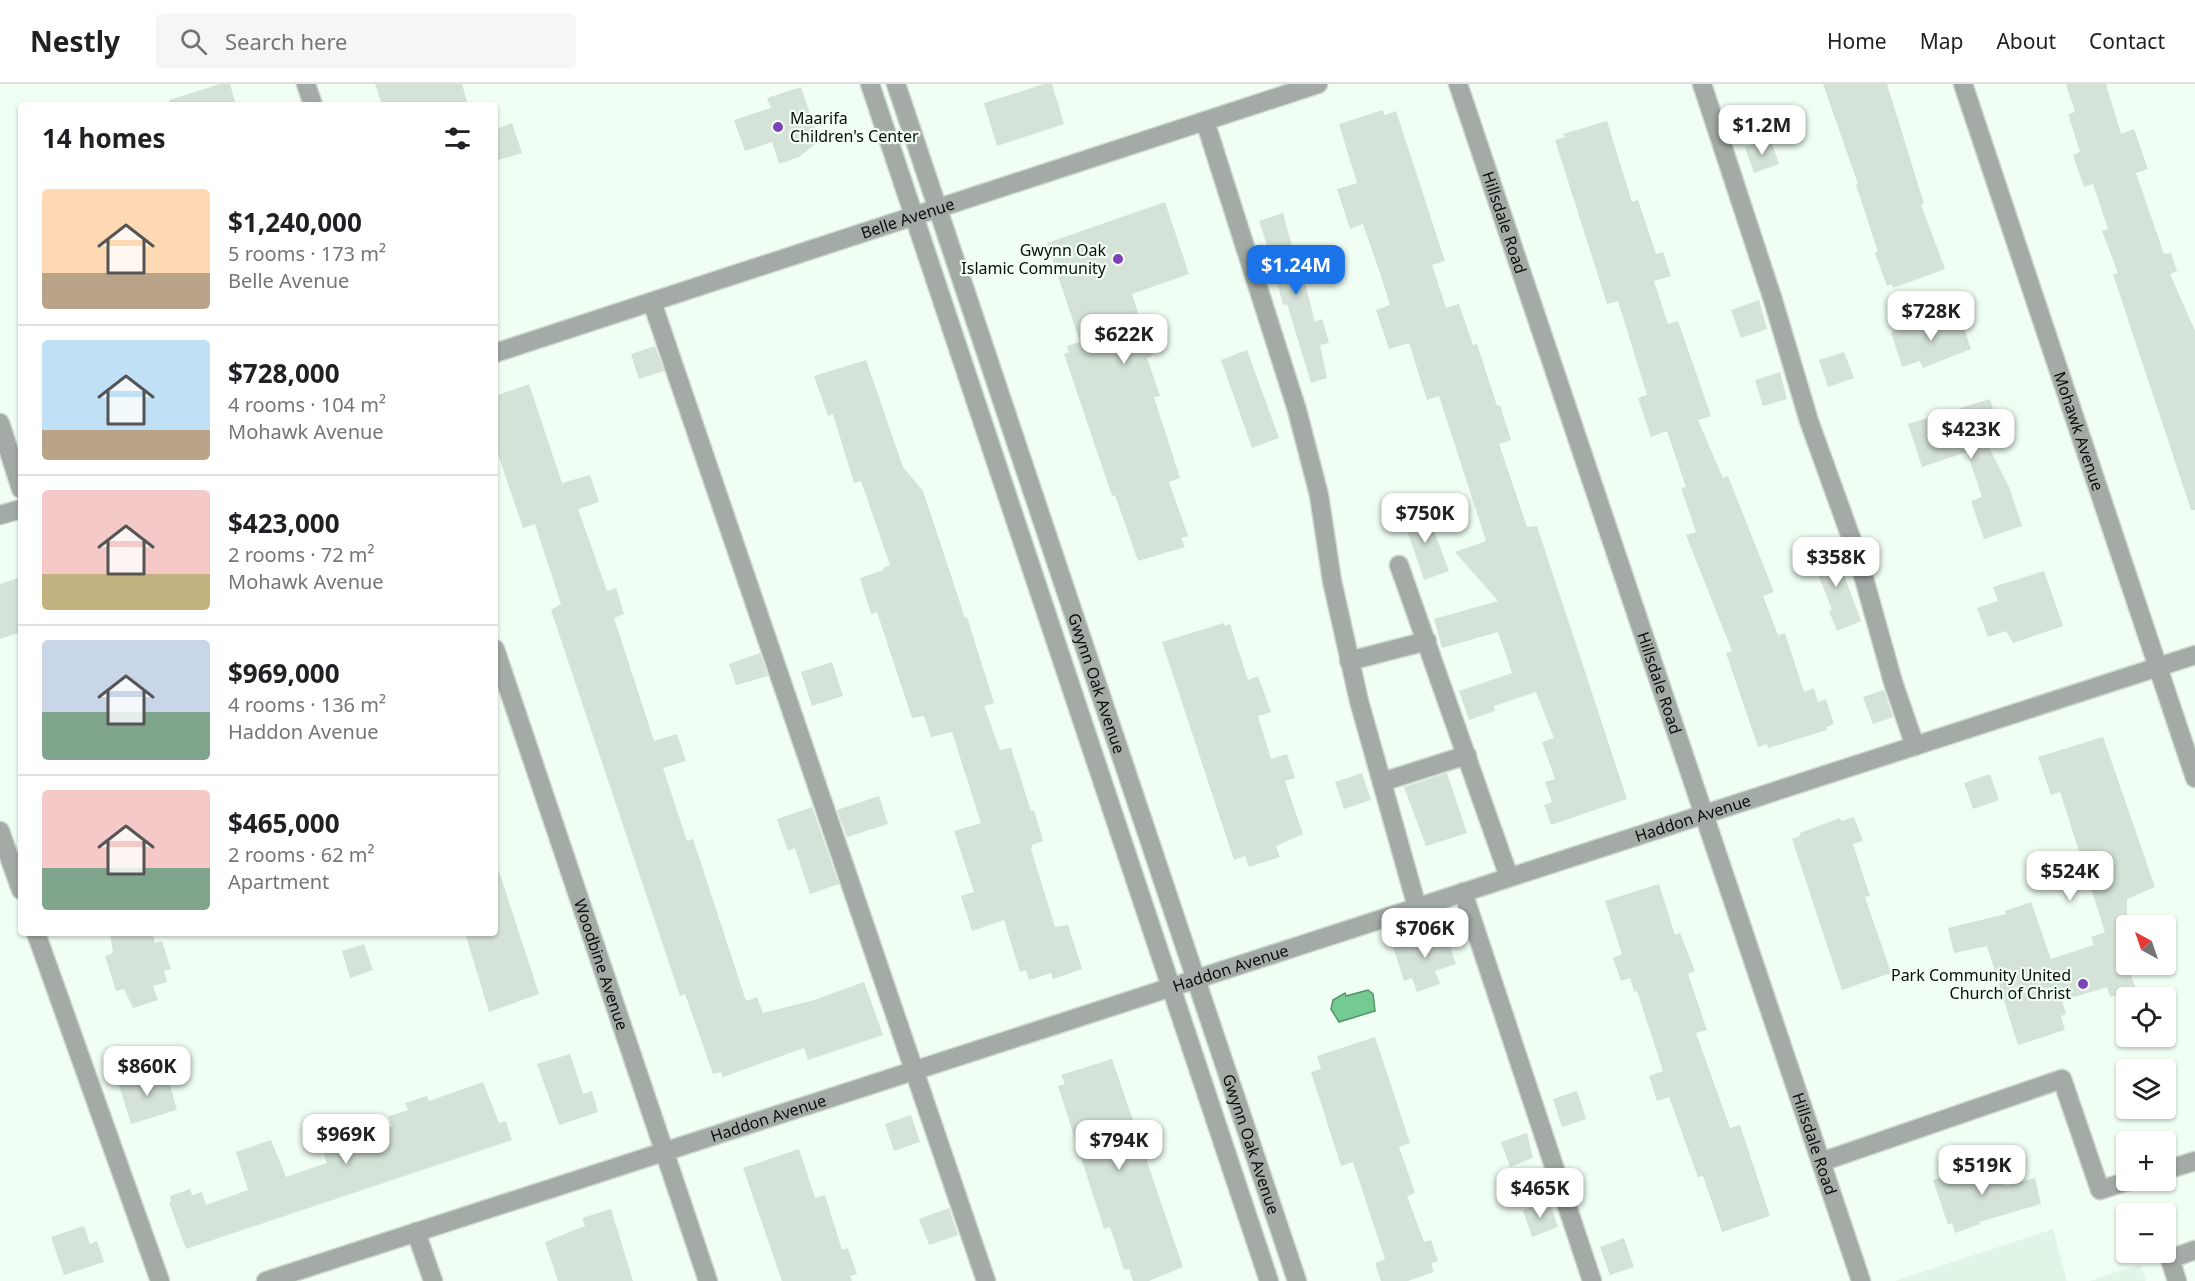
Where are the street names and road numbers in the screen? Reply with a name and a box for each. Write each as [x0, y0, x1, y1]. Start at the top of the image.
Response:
street label: Hillsdale Road [1477, 168, 1532, 276]
street label: Belle Avenue [858, 193, 957, 244]
street label: Mohawk Avenue [2049, 369, 2109, 494]
street label: Gwynn Oak Avenue [1063, 610, 1130, 756]
street label: Hillsdale Road [1632, 629, 1687, 737]
street label: Haddon Avenue [1632, 789, 1753, 847]
street label: Woodbine Avenue [569, 896, 634, 1033]
street label: Haddon Avenue [1170, 939, 1291, 997]
street label: Gwynn Oak Avenue [1217, 1071, 1285, 1217]
street label: Haddon Avenue [708, 1089, 829, 1147]
street label: Hillsdale Road [1787, 1090, 1842, 1198]

